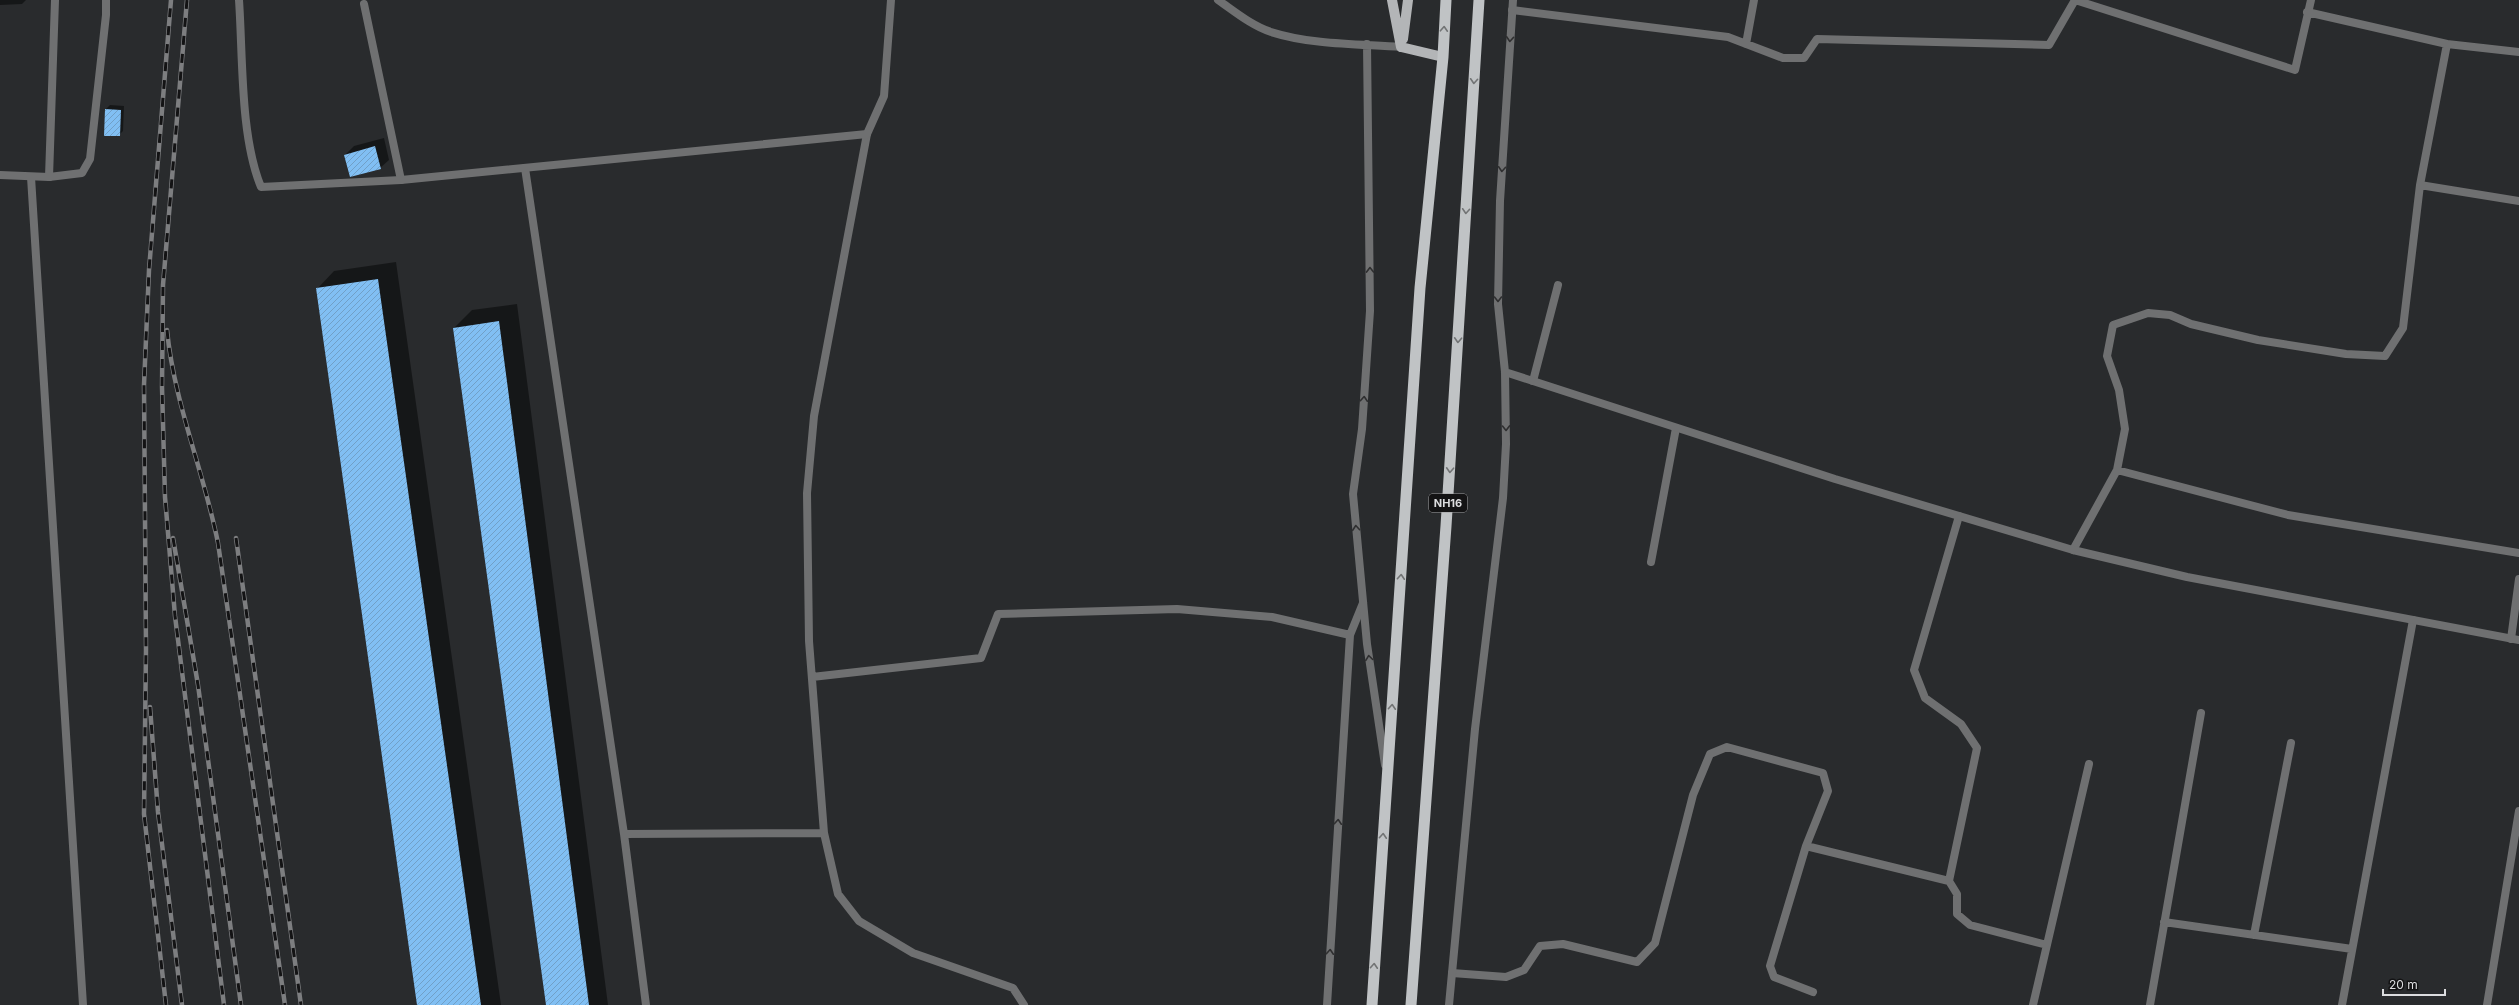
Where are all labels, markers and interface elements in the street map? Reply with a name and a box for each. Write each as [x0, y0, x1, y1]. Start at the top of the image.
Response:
one-way arrow [1440, 26, 1449, 32]
one-way arrow [1506, 36, 1515, 42]
one-way arrow [1469, 78, 1478, 84]
one-way arrow [1497, 166, 1506, 172]
one-way arrow [1461, 208, 1470, 214]
one-way arrow [1366, 267, 1374, 273]
one-way arrow [1494, 296, 1502, 302]
one-way arrow [1453, 337, 1462, 343]
one-way arrow [1360, 396, 1369, 402]
one-way arrow [1502, 425, 1510, 431]
one-way arrow [1445, 467, 1454, 473]
road number: NH16 [1429, 494, 1467, 512]
one-way arrow [1352, 525, 1361, 531]
one-way arrow [1396, 574, 1405, 580]
one-way arrow [1365, 655, 1374, 661]
one-way arrow [1387, 704, 1396, 710]
one-way arrow [1334, 819, 1343, 825]
one-way arrow [1379, 833, 1388, 839]
one-way arrow [1326, 949, 1335, 955]
one-way arrow [1370, 963, 1379, 969]
scale bar [2383, 971, 2445, 997]
text: 20 m [2389, 977, 2418, 992]

